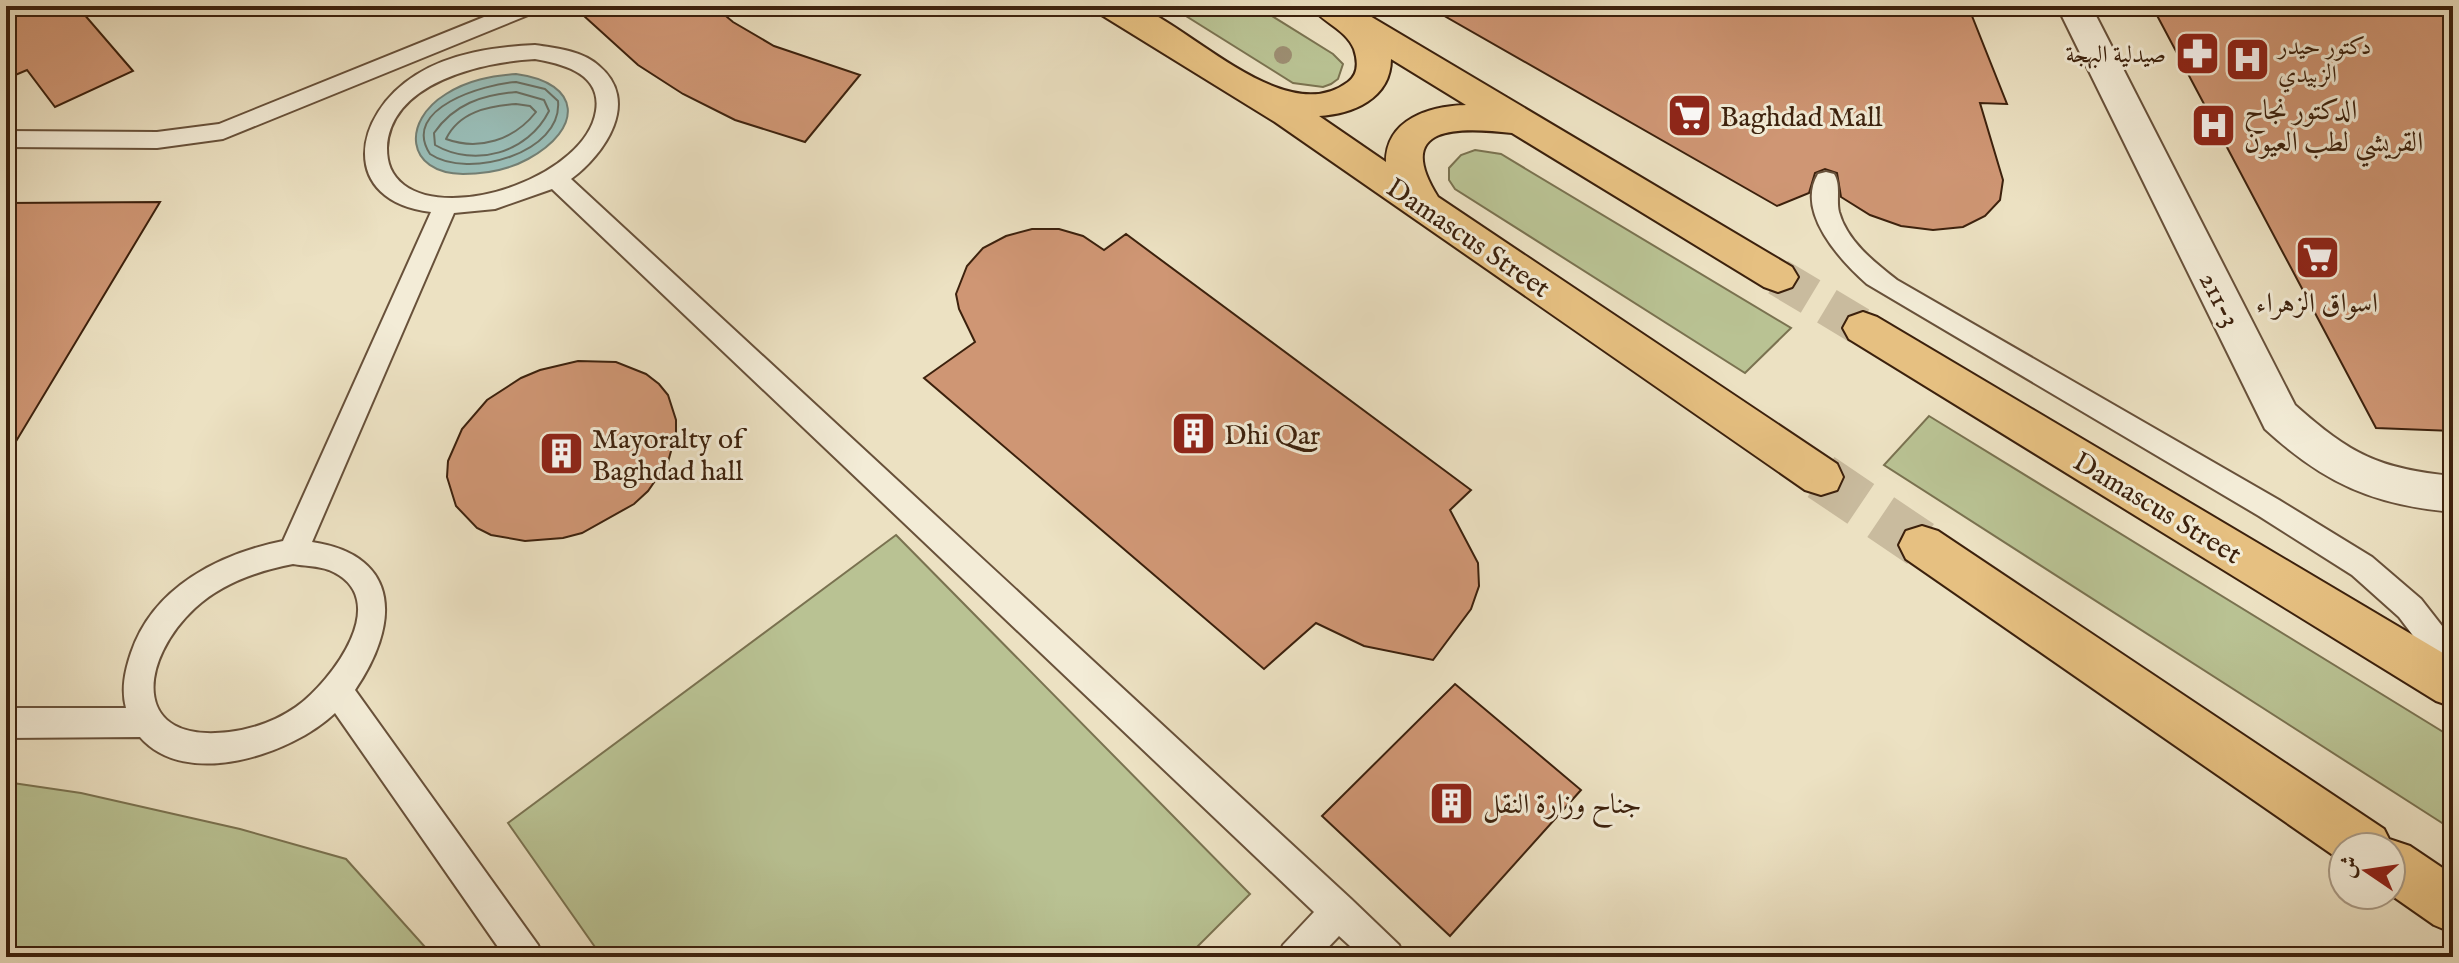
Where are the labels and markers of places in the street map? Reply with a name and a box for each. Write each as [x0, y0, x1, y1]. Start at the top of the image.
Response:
pharmacy icon: صيدلية البهجة [2173, 30, 2221, 78]
place label: دكتور حيدر الزبيدي [2276, 32, 2371, 93]
hospital icon: دكتور حيدر الزبيدي [2223, 36, 2271, 84]
place label: صيدلية البهجة [2065, 40, 2166, 71]
supermarket icon: Baghdad Mall [1665, 92, 1713, 140]
place label: الدكتور نجاح القريشي لطب العيون [2244, 94, 2423, 168]
place label: Baghdad Mall [1720, 101, 1883, 136]
hospital icon: الدكتور نجاح القريشي لطب العيون [2189, 101, 2237, 149]
supermarket icon: اسواق الزهراء [2293, 233, 2341, 281]
place label: اسواق الزهراء [2256, 287, 2378, 322]
building icon: Dhi Qar [1169, 410, 1217, 458]
place label: Dhi Qar [1224, 419, 1320, 454]
place label: Mayoralty of Baghdad hall [592, 423, 748, 490]
building icon: Mayoralty of Baghdad hall [537, 430, 585, 478]
building icon: جناح وزارة النقل [1428, 779, 1476, 827]
place label: جناح وزارة النقل [1483, 788, 1642, 829]

